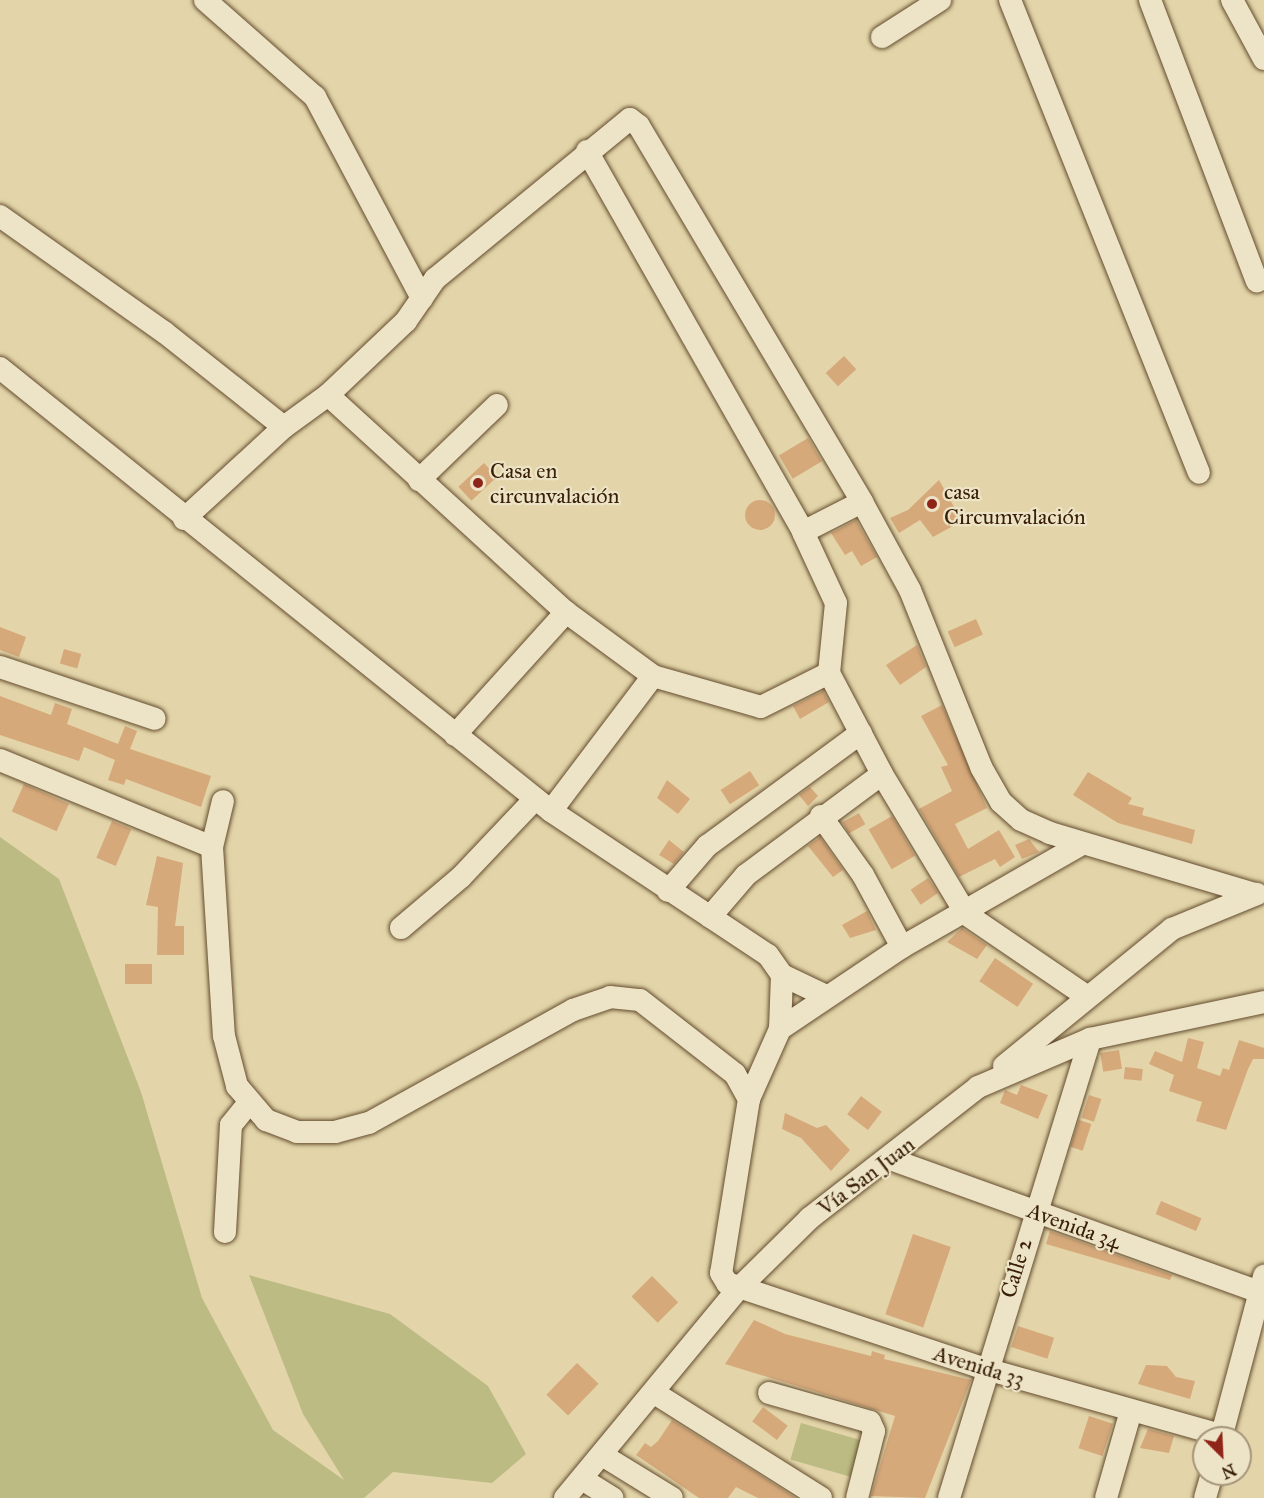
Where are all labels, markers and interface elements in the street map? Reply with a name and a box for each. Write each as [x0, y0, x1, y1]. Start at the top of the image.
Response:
place label: Casa en circunvalación [490, 457, 619, 508]
marker: Casa en circunvalación [471, 476, 485, 490]
place label: casa Circumvalación [944, 478, 1086, 530]
marker: casa Circumvalación [925, 497, 939, 511]
street label: Vía San Juan [812, 1131, 920, 1221]
street label: Avenida 34 [1024, 1197, 1124, 1255]
street label: Calle 2 [994, 1235, 1038, 1301]
street label: Avenida 33 [930, 1340, 1028, 1392]
north arrow [1192, 1426, 1252, 1486]
text: N [1219, 1460, 1239, 1483]

